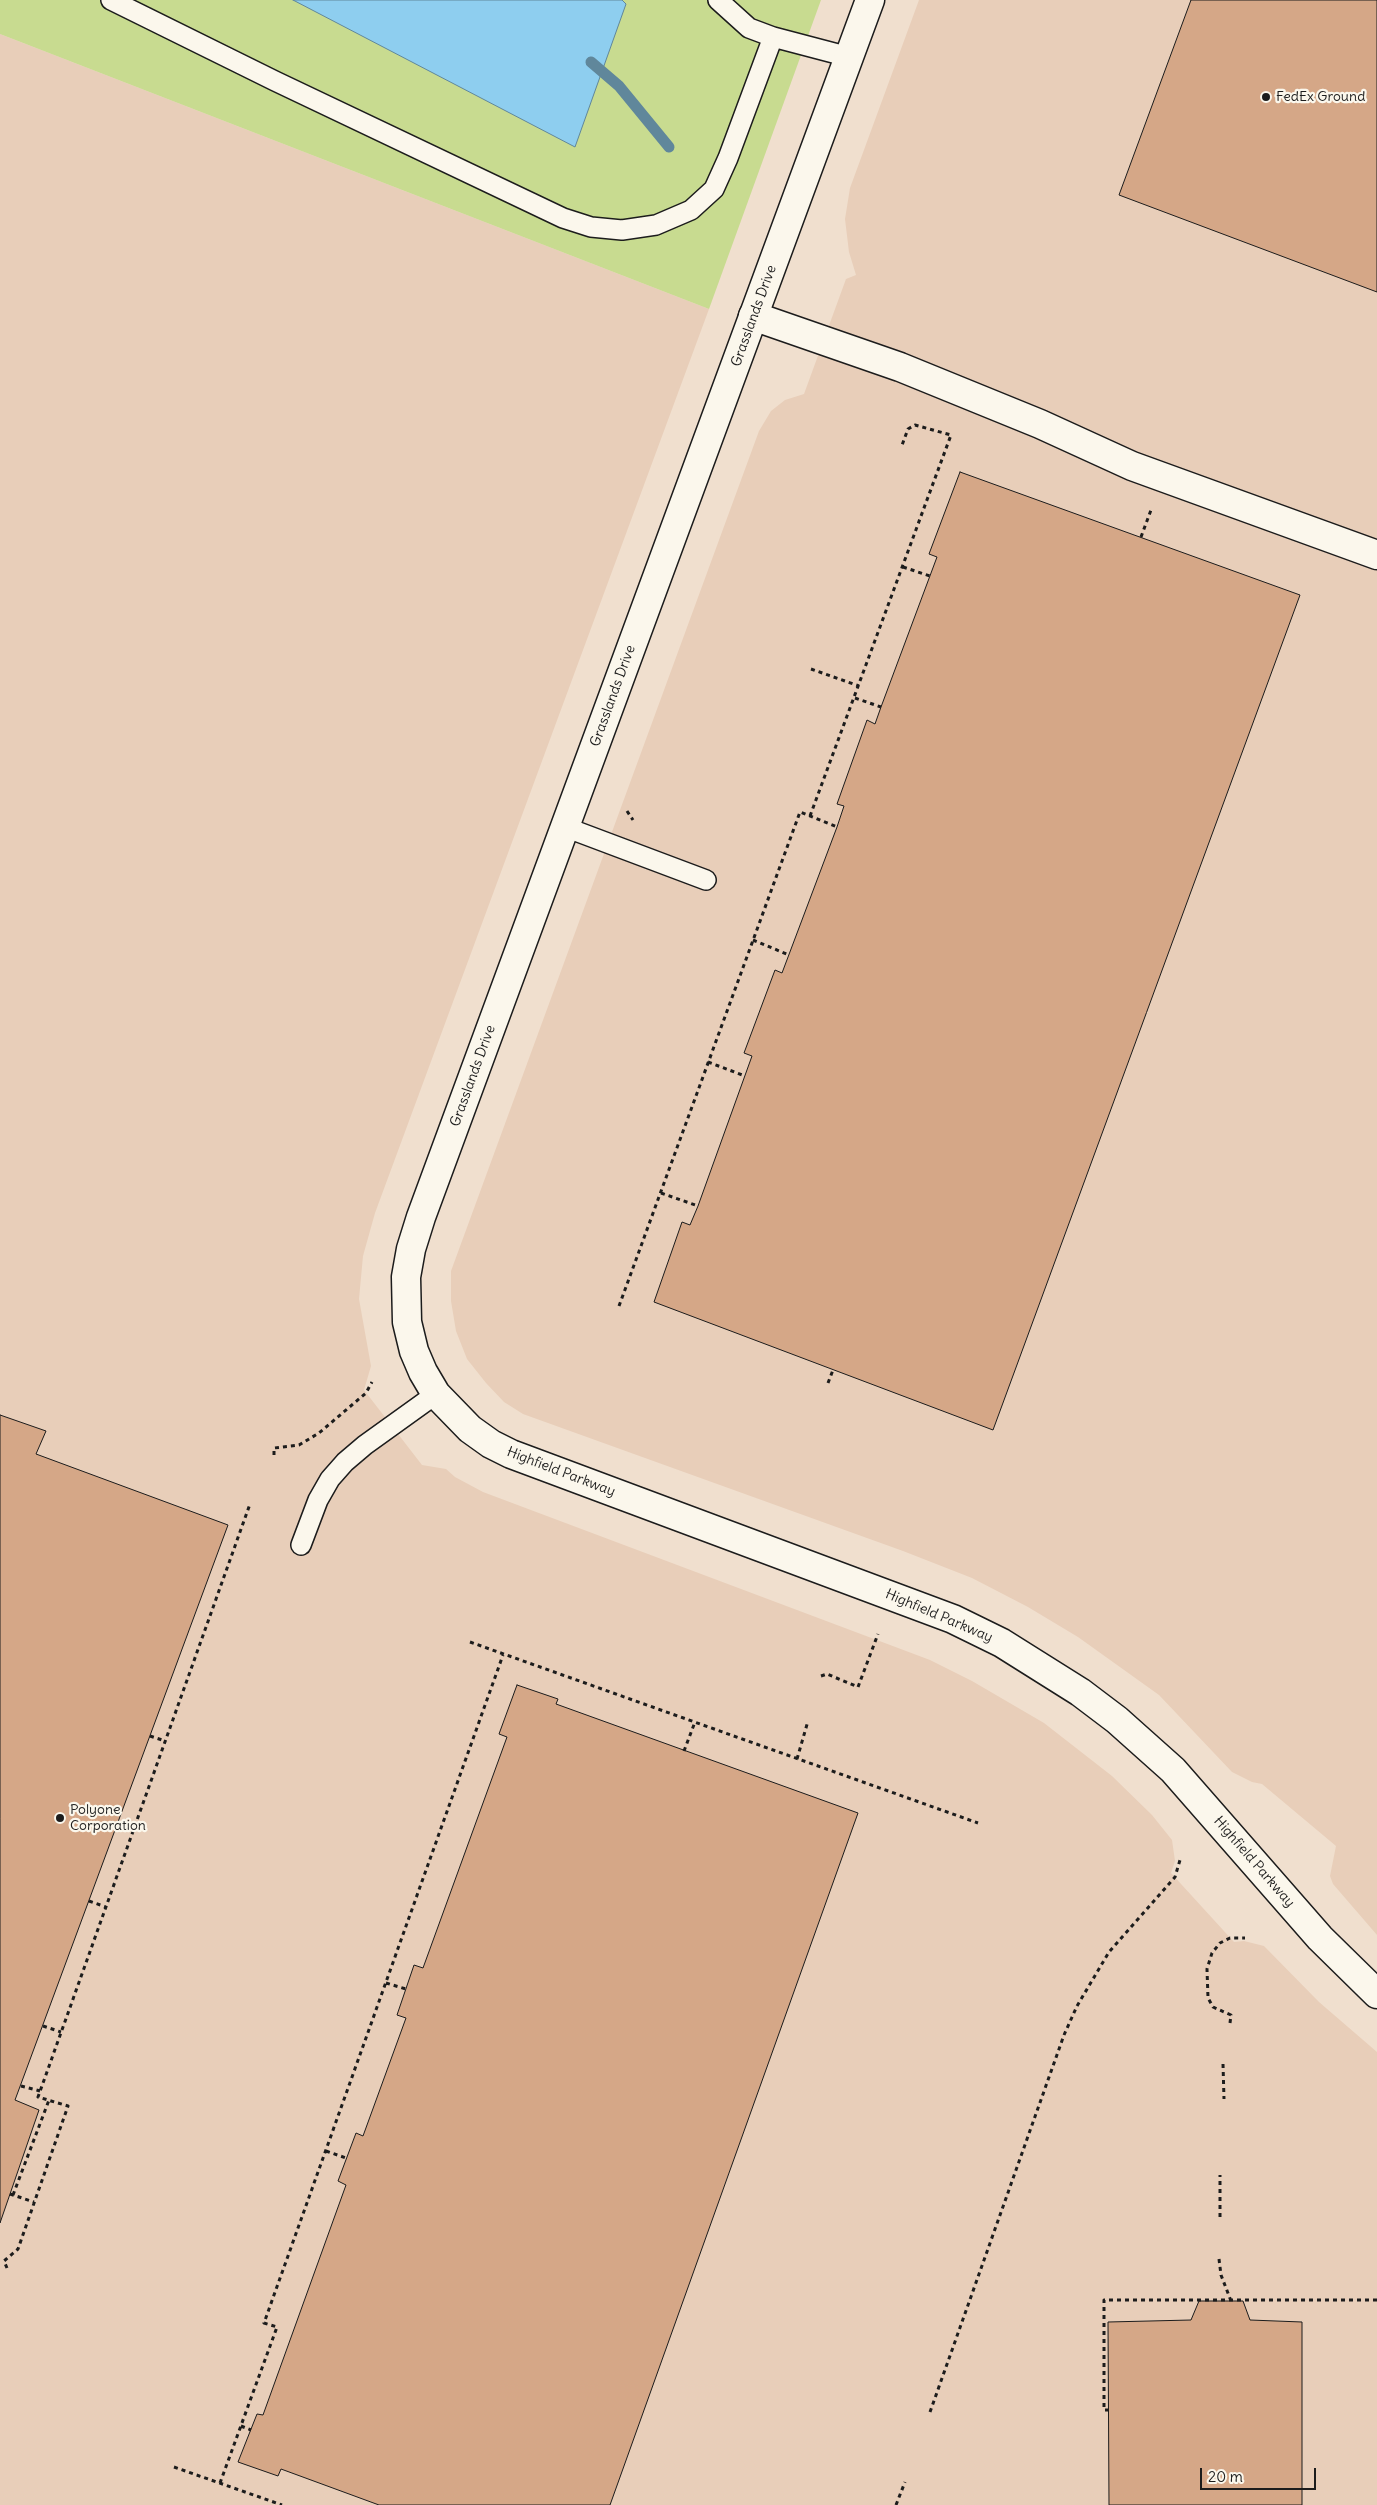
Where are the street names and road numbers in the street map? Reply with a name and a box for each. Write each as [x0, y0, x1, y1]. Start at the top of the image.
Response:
street label: Grasslands Drive [728, 263, 780, 369]
street label: Grasslands Drive [587, 643, 639, 749]
street label: Grasslands Drive [447, 1023, 499, 1129]
street label: Highfield Parkway [504, 1444, 618, 1500]
street label: Highfield Parkway [883, 1586, 995, 1646]
street label: Highfield Parkway [1210, 1813, 1298, 1911]

